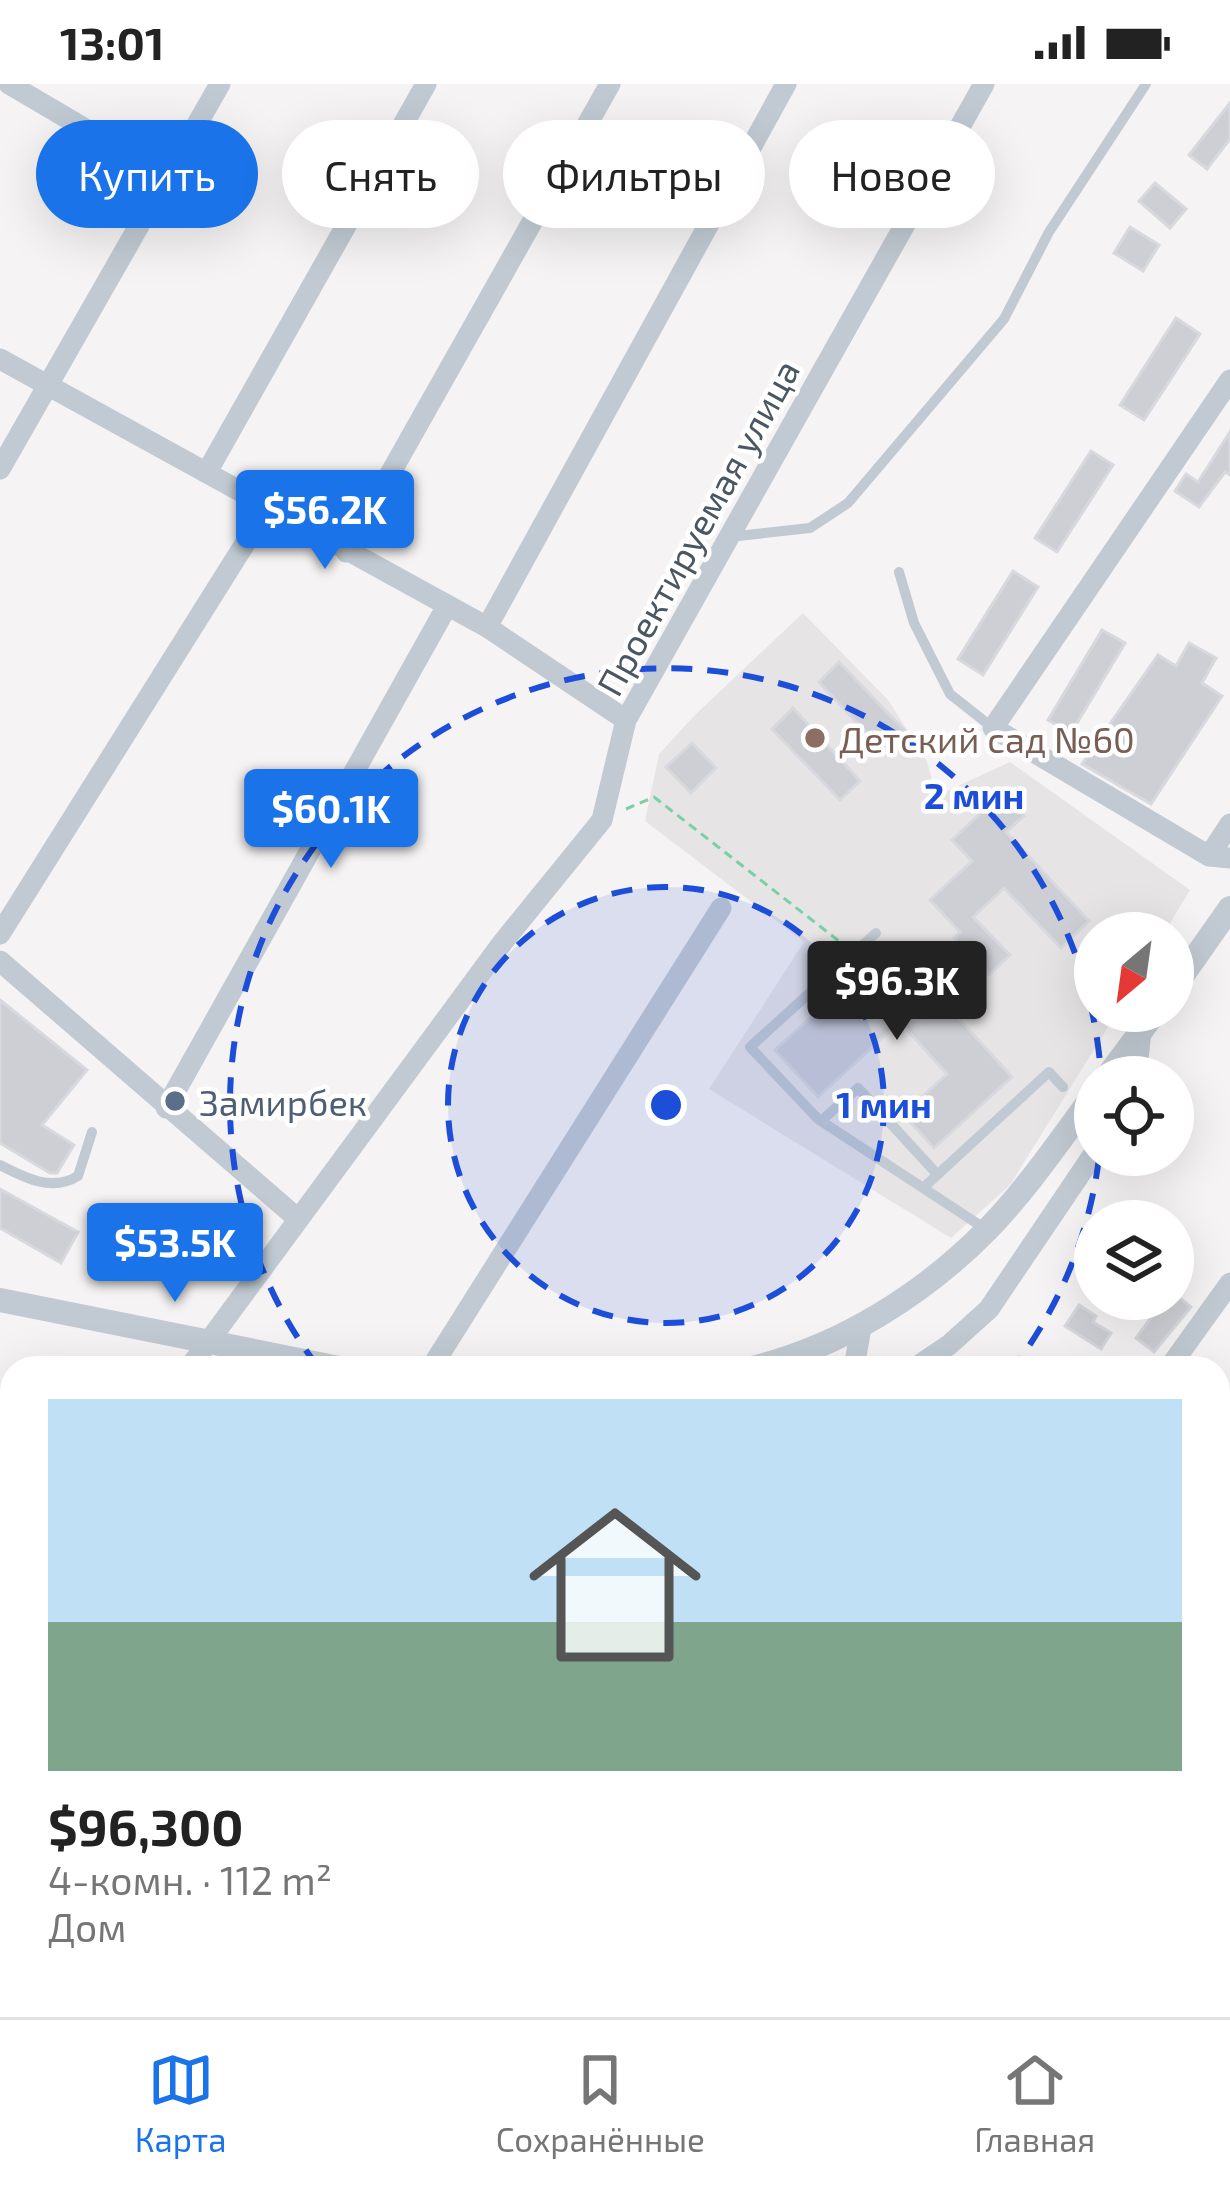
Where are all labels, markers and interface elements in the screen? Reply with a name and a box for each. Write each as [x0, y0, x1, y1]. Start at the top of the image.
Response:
text: 13:01 [60, 15, 164, 69]
chip: Купить [36, 120, 258, 228]
chip: Снять [282, 120, 479, 228]
chip: Фильтры [503, 120, 765, 228]
chip: Новое [789, 120, 995, 228]
street label: Проектируемая улица [587, 352, 808, 703]
pin: $56.2K [227, 470, 423, 572]
text: $56.2K [263, 485, 387, 532]
place label: Детский сад №60 [839, 717, 1135, 760]
marker: Детский сад №60 [802, 725, 828, 751]
pin: $60.1K [233, 769, 429, 871]
text: 2 мин [924, 773, 1024, 816]
text: $60.1K [271, 784, 391, 831]
north arrow [1074, 912, 1194, 1032]
map controls [1074, 912, 1194, 1320]
pin: $96.3K [799, 941, 995, 1043]
text: $96.3K [835, 956, 960, 1003]
button: locate [1074, 1056, 1194, 1176]
place label: Замирбек [199, 1080, 367, 1123]
text: 1 мин [836, 1082, 932, 1125]
centre of rings [645, 1084, 687, 1126]
marker: Замирбек [162, 1088, 188, 1114]
button: layers [1074, 1200, 1194, 1320]
pin: $53.5K [77, 1203, 273, 1305]
text: $53.5K [114, 1218, 236, 1265]
icon: home [507, 1477, 723, 1693]
text: $96,300 [48, 1795, 243, 1856]
text: 4-комн. · 112 m² [48, 1856, 332, 1903]
text: Дом [48, 1903, 126, 1950]
tab: Карта [135, 2047, 226, 2159]
tab: Сохранённые [496, 2047, 705, 2159]
tab: Главная [974, 2047, 1095, 2159]

